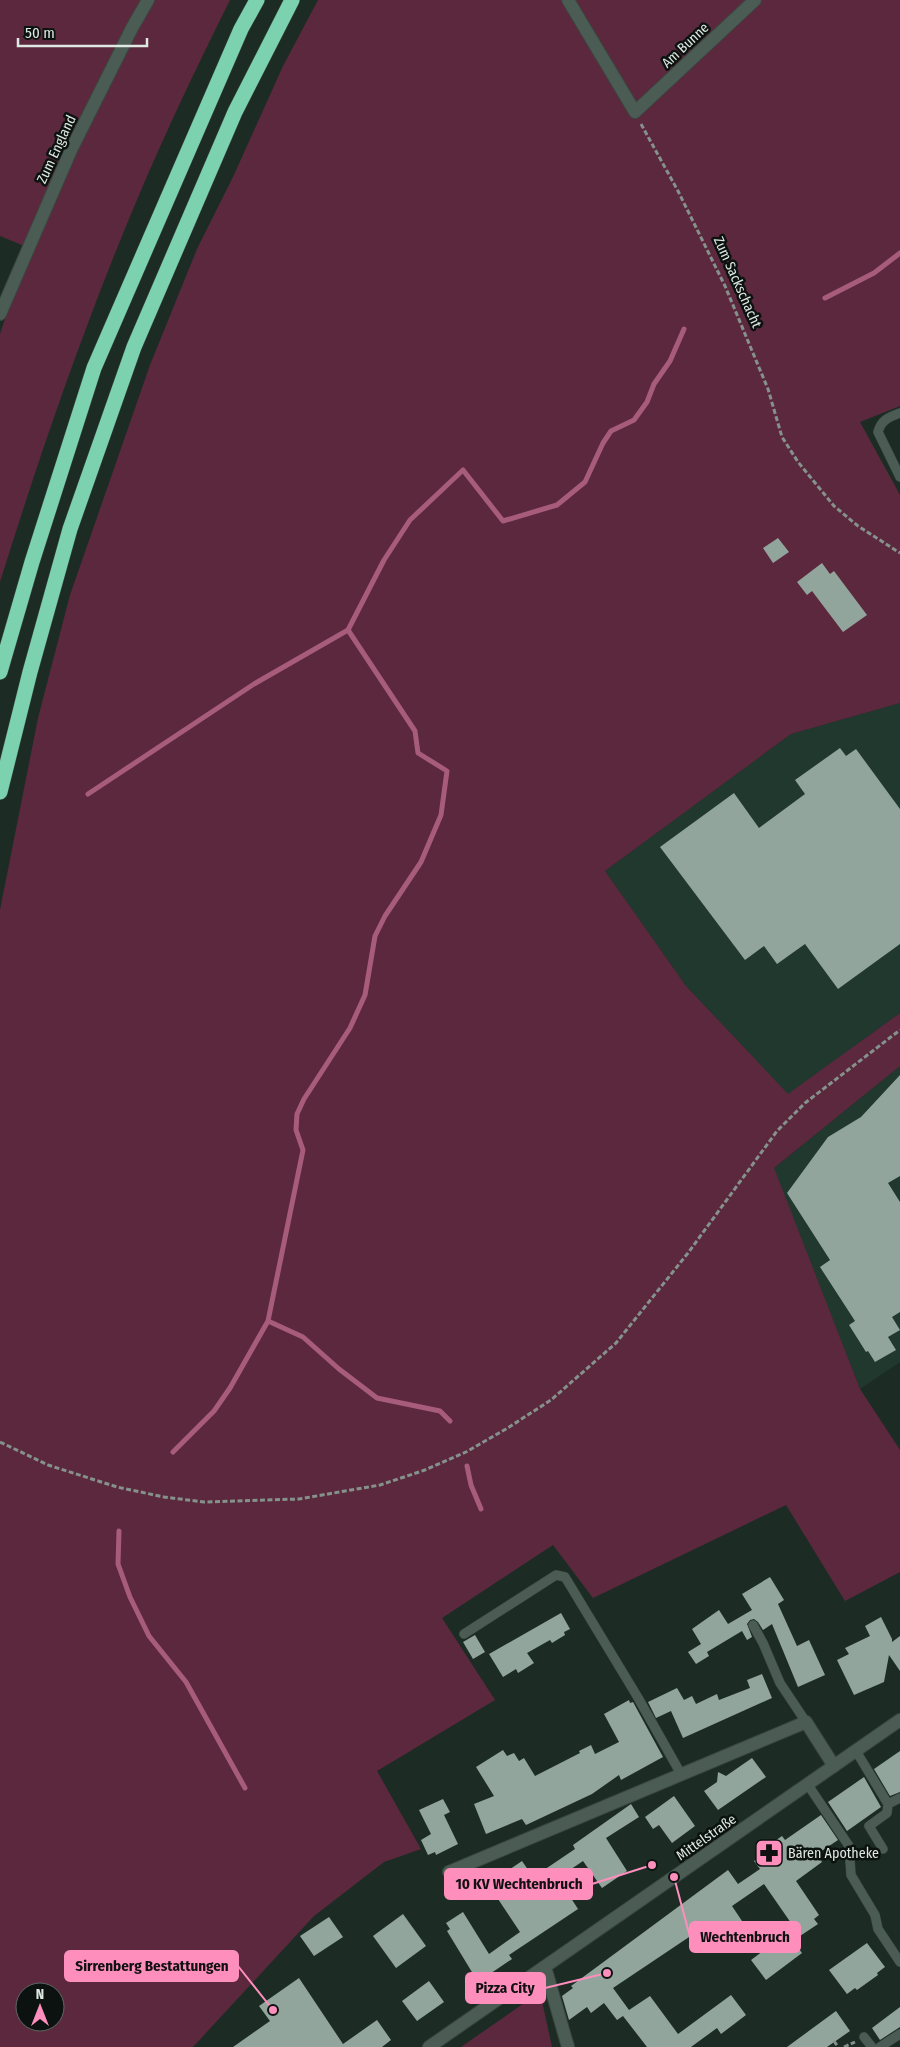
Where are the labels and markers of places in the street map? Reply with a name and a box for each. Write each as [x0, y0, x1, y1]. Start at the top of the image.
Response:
pharmacy icon: Bären Apotheke [754, 1838, 784, 1868]
place label: Bären Apotheke [788, 1845, 879, 1862]
callout: 10 KV Wechtenbruch [445, 1869, 592, 1899]
callout: Wechtenbruch [690, 1922, 800, 1952]
callout: Sirrenberg Bestattungen [65, 1951, 238, 1981]
callout: Pizza City [466, 1973, 545, 2003]

